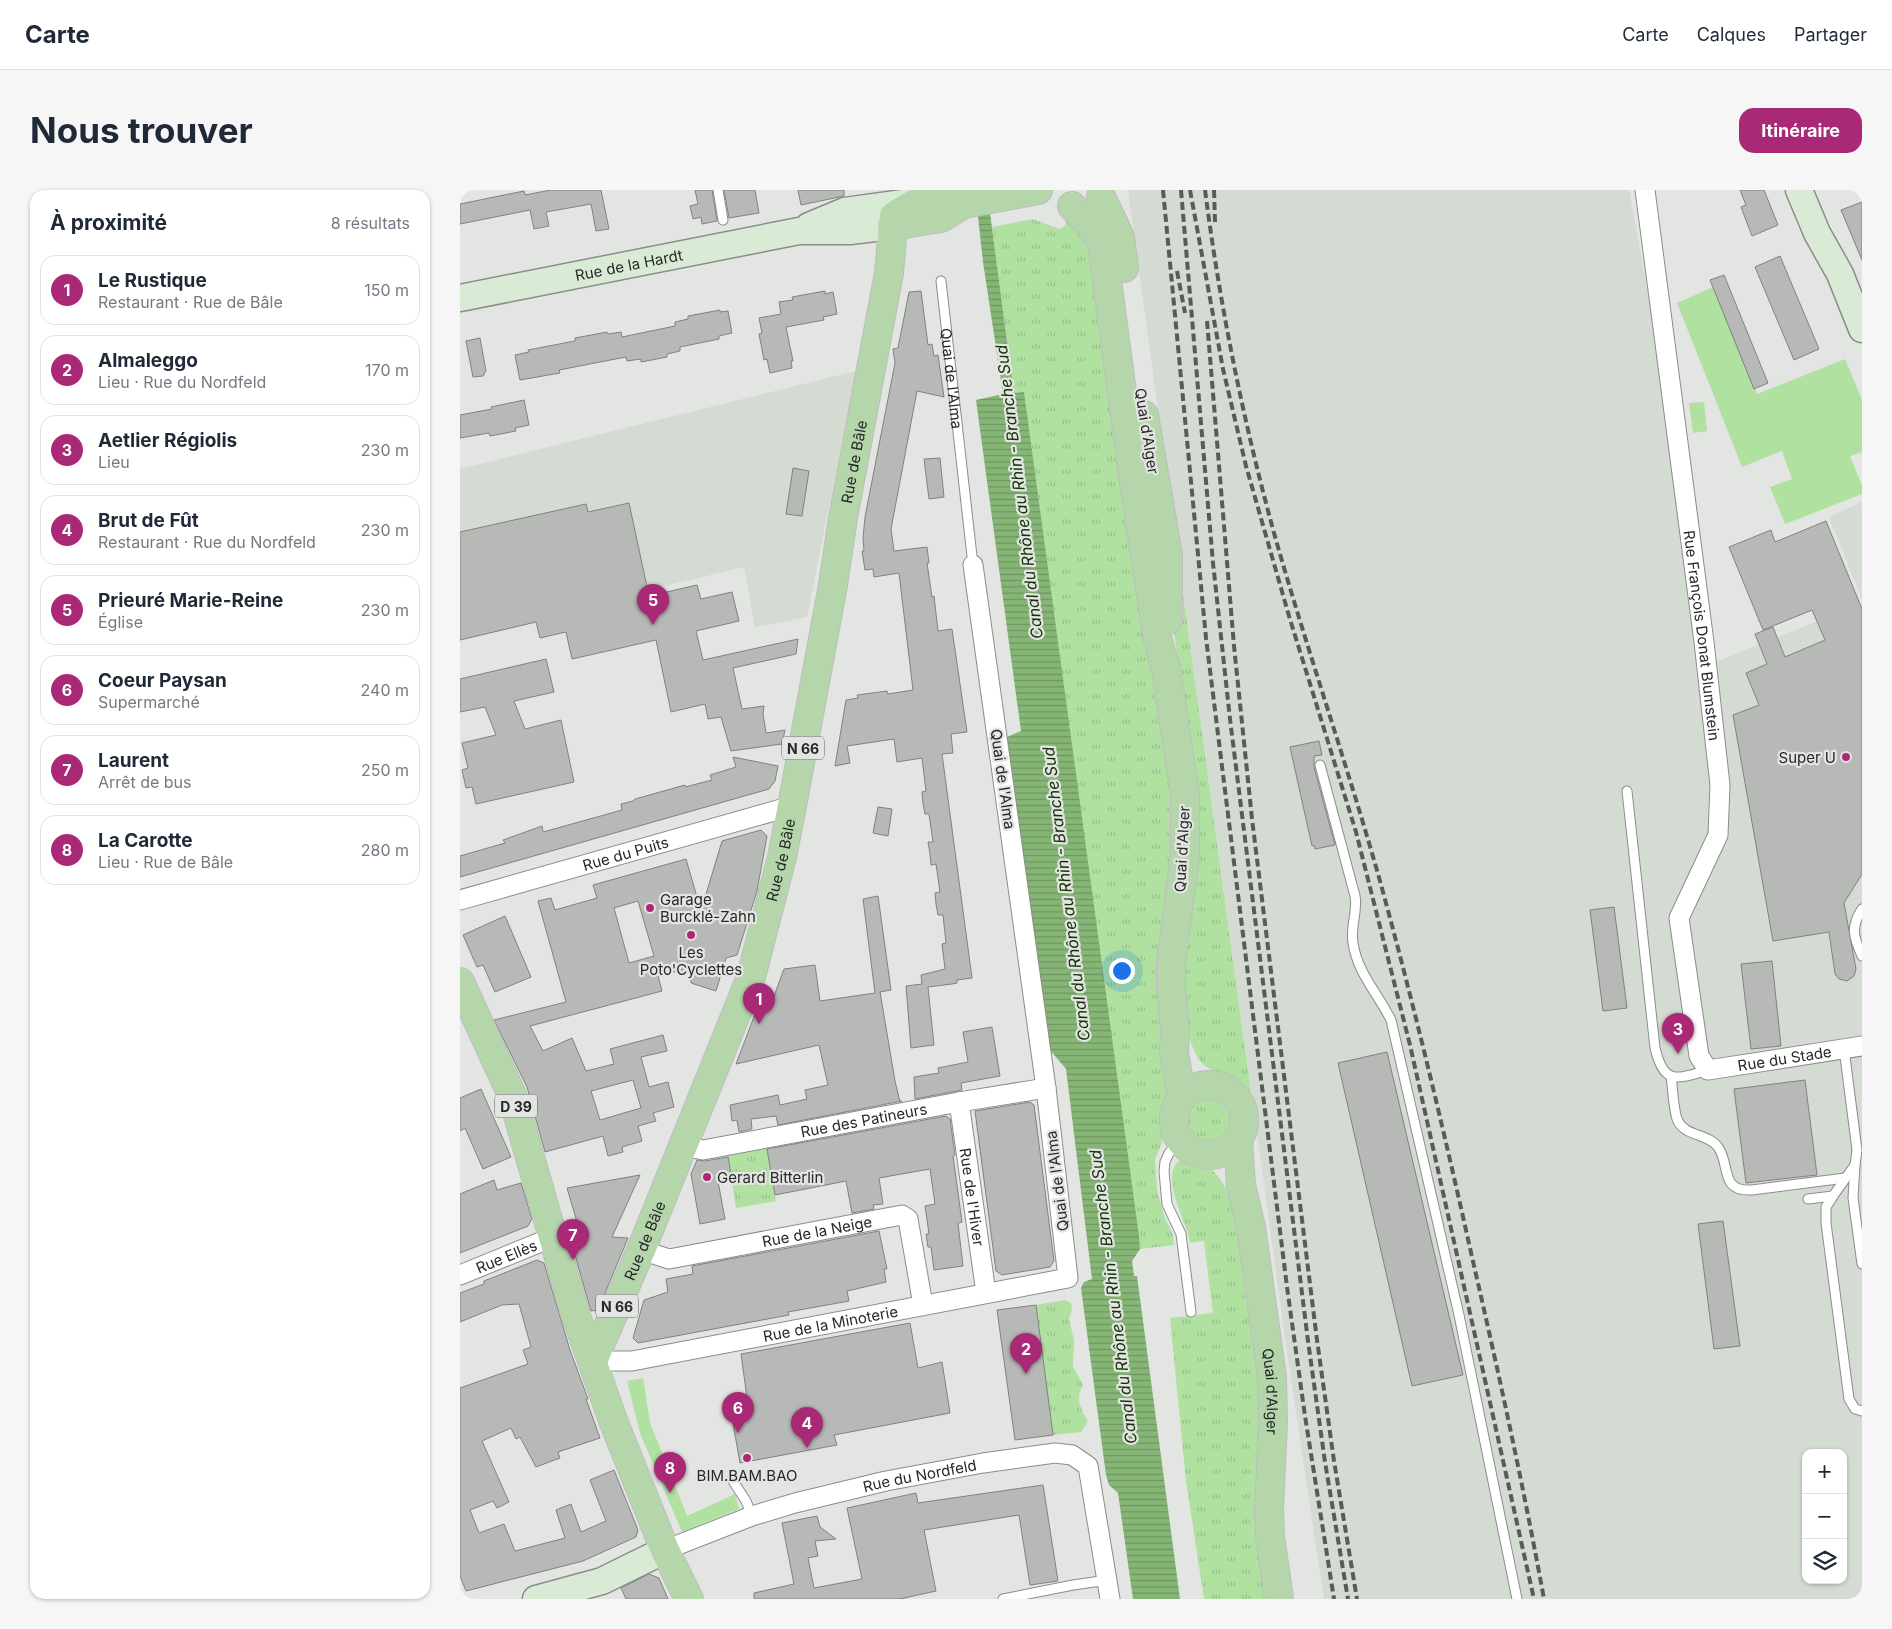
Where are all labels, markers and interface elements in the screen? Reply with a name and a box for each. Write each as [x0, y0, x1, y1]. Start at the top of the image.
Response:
text: Carte [25, 20, 90, 49]
text: Carte [1622, 24, 1669, 45]
text: Calques [1697, 24, 1766, 45]
text: Partager [1794, 24, 1867, 45]
button: Itinéraire [1739, 108, 1862, 153]
text: Nous trouver [30, 109, 253, 151]
text: À proximité [50, 210, 167, 235]
text: 8 résultats [331, 213, 410, 233]
street label: Rue de la Hardt [573, 245, 684, 285]
text: Le Rustique [98, 269, 207, 292]
text: 1 [64, 280, 70, 300]
text: 150 m [364, 280, 409, 300]
text: Restaurant · Rue de Bâle [98, 292, 283, 312]
street label: Quai de l'Alma [937, 327, 967, 430]
water label: Canal du Rhône au Rhin - Branche Sud [991, 344, 1047, 640]
text: Almaleggo [98, 349, 198, 372]
text: 2 [62, 360, 72, 380]
text: 170 m [365, 360, 409, 380]
text: Lieu · Rue du Nordfeld [98, 372, 266, 392]
street label: Quai d'Alger [1131, 387, 1163, 476]
street label: Rue de Bâle [836, 418, 871, 505]
text: Aetlier Régiolis [98, 429, 237, 452]
text: 3 [62, 440, 72, 460]
text: 230 m [361, 440, 409, 460]
text: Lieu [98, 452, 130, 472]
text: Brut de Fût [98, 509, 199, 532]
text: 4 [62, 520, 72, 540]
text: 230 m [361, 520, 409, 540]
street label: Rue François Donat Blumstein [1680, 529, 1724, 742]
text: Restaurant · Rue du Nordfeld [98, 532, 316, 552]
pin: 5 [637, 584, 669, 625]
text: Prieuré Marie-Reine [98, 589, 283, 612]
text: 5 [62, 600, 72, 620]
text: 230 m [361, 600, 409, 620]
text: Église [98, 612, 143, 632]
text: Coeur Paysan [98, 669, 227, 692]
text: 6 [62, 680, 72, 700]
text: 240 m [361, 680, 409, 700]
text: Supermarché [98, 692, 200, 712]
street label: Quai de l'Alma [987, 728, 1019, 830]
road number: N 66 [782, 736, 824, 760]
water label: Canal du Rhône au Rhin - Branche Sud [1038, 746, 1094, 1042]
place label: Super U [1779, 748, 1836, 767]
text: Laurent [98, 749, 169, 772]
marker: Super U [1840, 751, 1852, 763]
text: 7 [62, 760, 72, 780]
text: 250 m [361, 760, 409, 780]
text: Arrêt de bus [98, 772, 191, 792]
street label: Quai d'Alger [1170, 805, 1194, 893]
street label: Rue de Bâle [761, 817, 799, 903]
text: La Carotte [98, 829, 193, 852]
street label: Rue du Puits [580, 832, 671, 874]
text: 8 [62, 840, 72, 860]
text: 280 m [361, 840, 409, 860]
text: Lieu · Rue de Bâle [98, 852, 233, 872]
place label: Garage Burcklé-Zahn [660, 890, 756, 926]
marker: Garage Burcklé-Zahn [644, 902, 656, 914]
marker: Les Poto'Cyclettes [685, 929, 697, 941]
place label: Les Poto'Cyclettes [640, 943, 742, 979]
your location [1109, 958, 1135, 984]
pin: 1 [743, 983, 775, 1024]
pin: 3 [1662, 1013, 1694, 1054]
street label: Rue du Stade [1736, 1041, 1833, 1075]
road number: D 39 [495, 1094, 537, 1118]
street label: Rue des Patineurs [799, 1099, 929, 1141]
street label: Quai de l'Alma [1041, 1130, 1073, 1232]
street label: Rue de l'Hiver [956, 1147, 989, 1248]
water label: Canal du Rhône au Rhin - Branche Sud [1085, 1149, 1141, 1445]
place label: Gerard Bitterlin [717, 1168, 823, 1187]
marker: Gerard Bitterlin [701, 1171, 713, 1183]
street label: Rue de Bâle [620, 1198, 669, 1283]
street label: Rue de la Neige [760, 1211, 874, 1251]
pin: 7 [557, 1219, 589, 1260]
street label: Rue Ellès [473, 1235, 540, 1277]
road number: N 66 [596, 1294, 638, 1318]
street label: Rue de la Minoterie [761, 1301, 899, 1345]
pin: 2 [1010, 1333, 1042, 1374]
street label: Quai d'Alger [1259, 1347, 1283, 1435]
pin: 6 [722, 1392, 754, 1433]
pin: 4 [791, 1407, 823, 1448]
map controls [1802, 1449, 1847, 1584]
button: + [1802, 1449, 1847, 1494]
pin: 8 [654, 1452, 686, 1493]
marker: BIM.BAM.BAO [741, 1452, 753, 1464]
street label: Rue du Nordfeld [861, 1455, 978, 1496]
place label: BIM.BAM.BAO [697, 1466, 797, 1485]
button: − [1802, 1494, 1847, 1539]
button: layers [1802, 1539, 1847, 1584]

